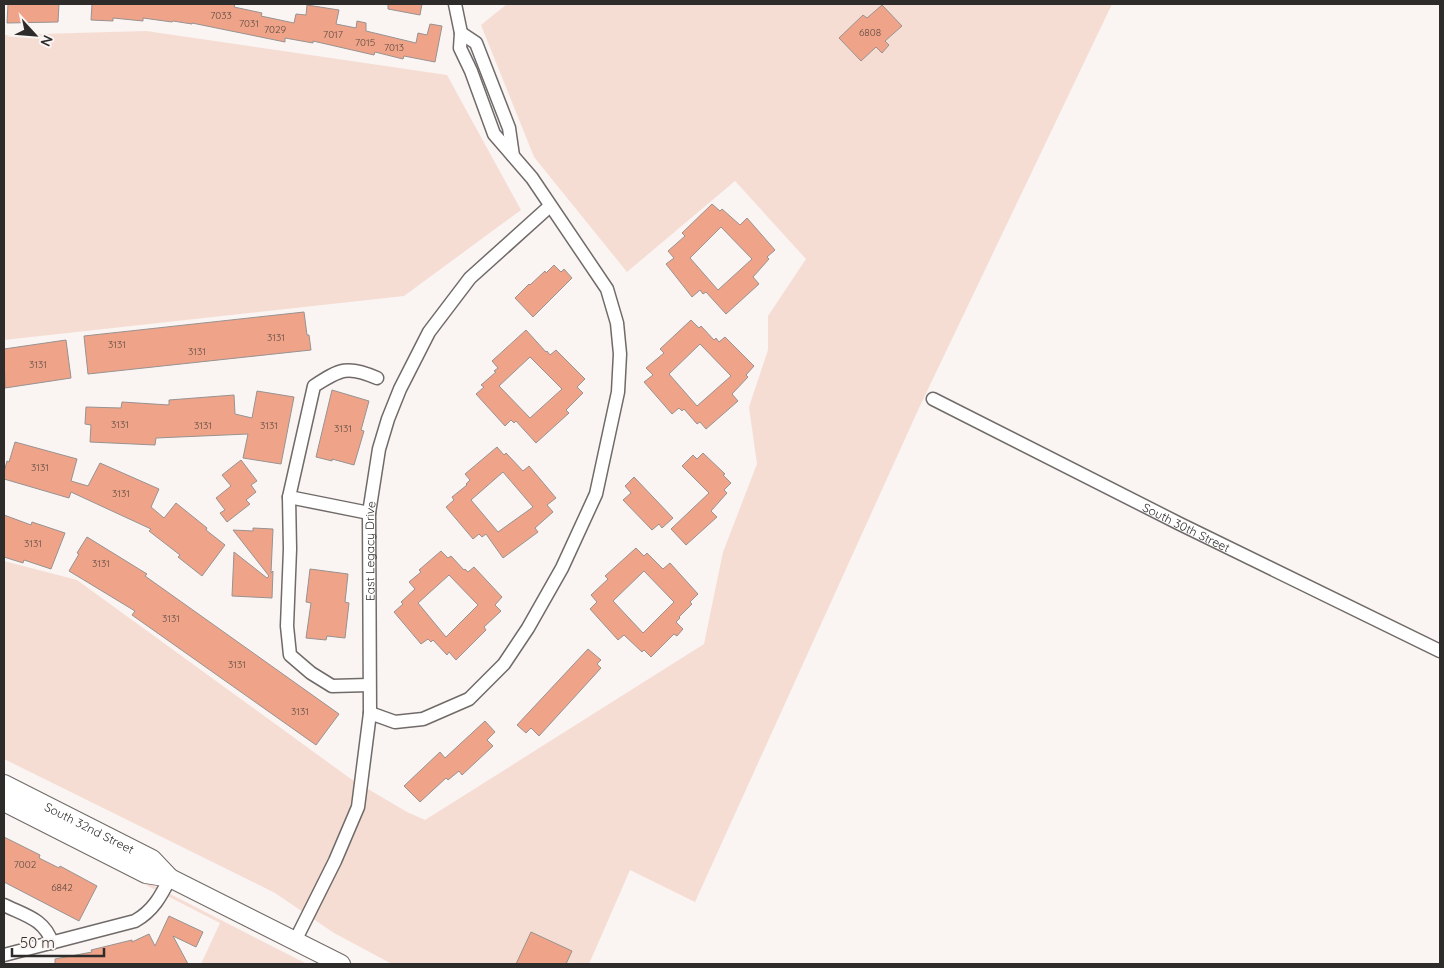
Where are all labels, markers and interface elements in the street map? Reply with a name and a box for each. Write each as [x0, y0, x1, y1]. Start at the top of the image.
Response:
house number: 7033 [210, 9, 232, 22]
north arrow [10, 10, 60, 60]
house number: 7031 [239, 17, 259, 30]
house number: 7029 [264, 23, 287, 36]
house number: 6808 [859, 26, 881, 39]
house number: 7017 [323, 28, 343, 41]
text: N [36, 32, 57, 49]
house number: 7015 [355, 36, 375, 49]
house number: 7013 [384, 41, 404, 54]
house number: 3131 [267, 331, 285, 344]
house number: 3131 [108, 338, 126, 351]
house number: 3131 [188, 345, 206, 358]
house number: 3131 [29, 358, 47, 371]
house number: 3131 [111, 418, 129, 431]
house number: 3131 [194, 419, 212, 432]
house number: 3131 [260, 419, 278, 432]
house number: 3131 [334, 422, 352, 435]
house number: 3131 [31, 461, 49, 474]
house number: 3131 [112, 487, 130, 500]
street label: South 30th Street [1140, 499, 1233, 555]
street label: East Legacy Drive [361, 500, 378, 601]
house number: 3131 [24, 537, 42, 550]
house number: 3131 [92, 557, 110, 570]
house number: 3131 [162, 612, 180, 625]
house number: 3131 [228, 658, 246, 671]
house number: 3131 [291, 705, 309, 718]
street label: South 32nd Street [42, 798, 137, 856]
house number: 7002 [14, 858, 37, 871]
house number: 6842 [51, 881, 73, 894]
scale bar [12, 926, 105, 958]
text: 50 m [20, 933, 55, 952]

